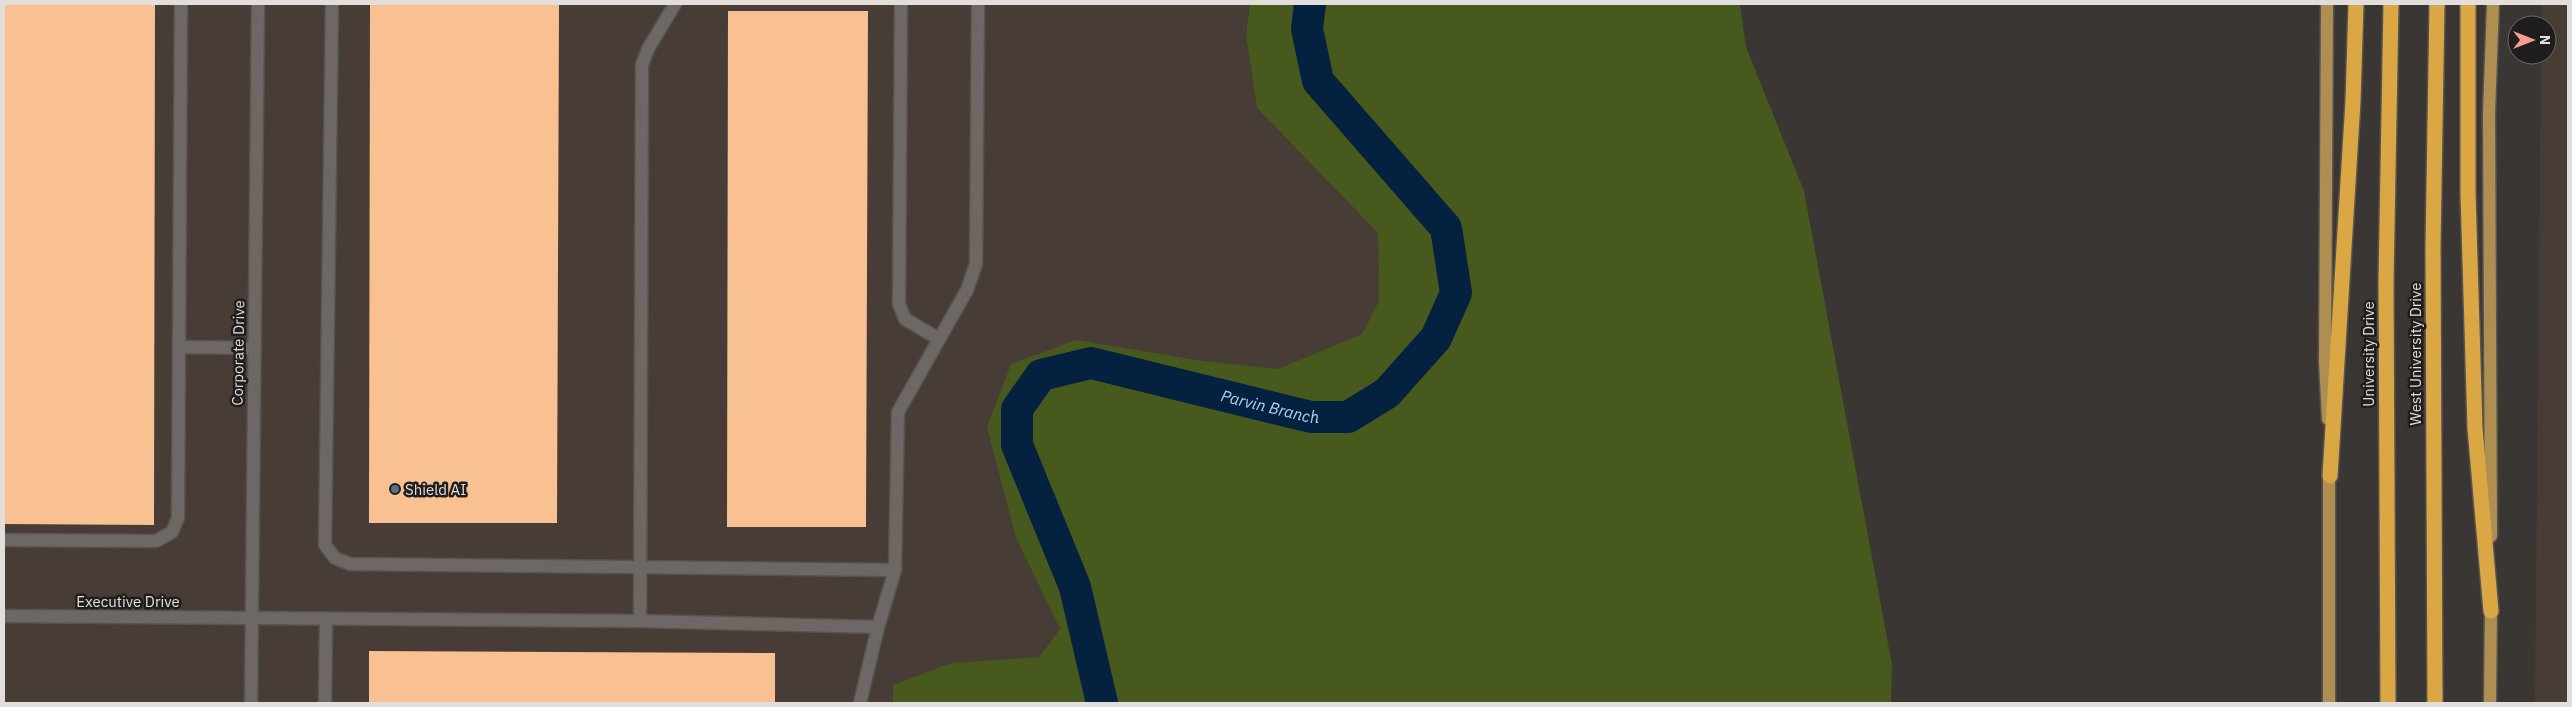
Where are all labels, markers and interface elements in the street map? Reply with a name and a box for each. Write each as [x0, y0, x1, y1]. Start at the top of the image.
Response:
north arrow [2507, 15, 2557, 65]
text: N [2536, 35, 2554, 45]
street label: West University Drive [2406, 283, 2425, 425]
street label: Corporate Drive [228, 300, 248, 406]
street label: University Drive [2359, 301, 2378, 407]
water label: Parvin Branch [1219, 385, 1319, 427]
place label: Shield AI [405, 480, 466, 499]
marker: Shield AI [389, 483, 401, 495]
street label: Executive Drive [76, 592, 180, 611]

